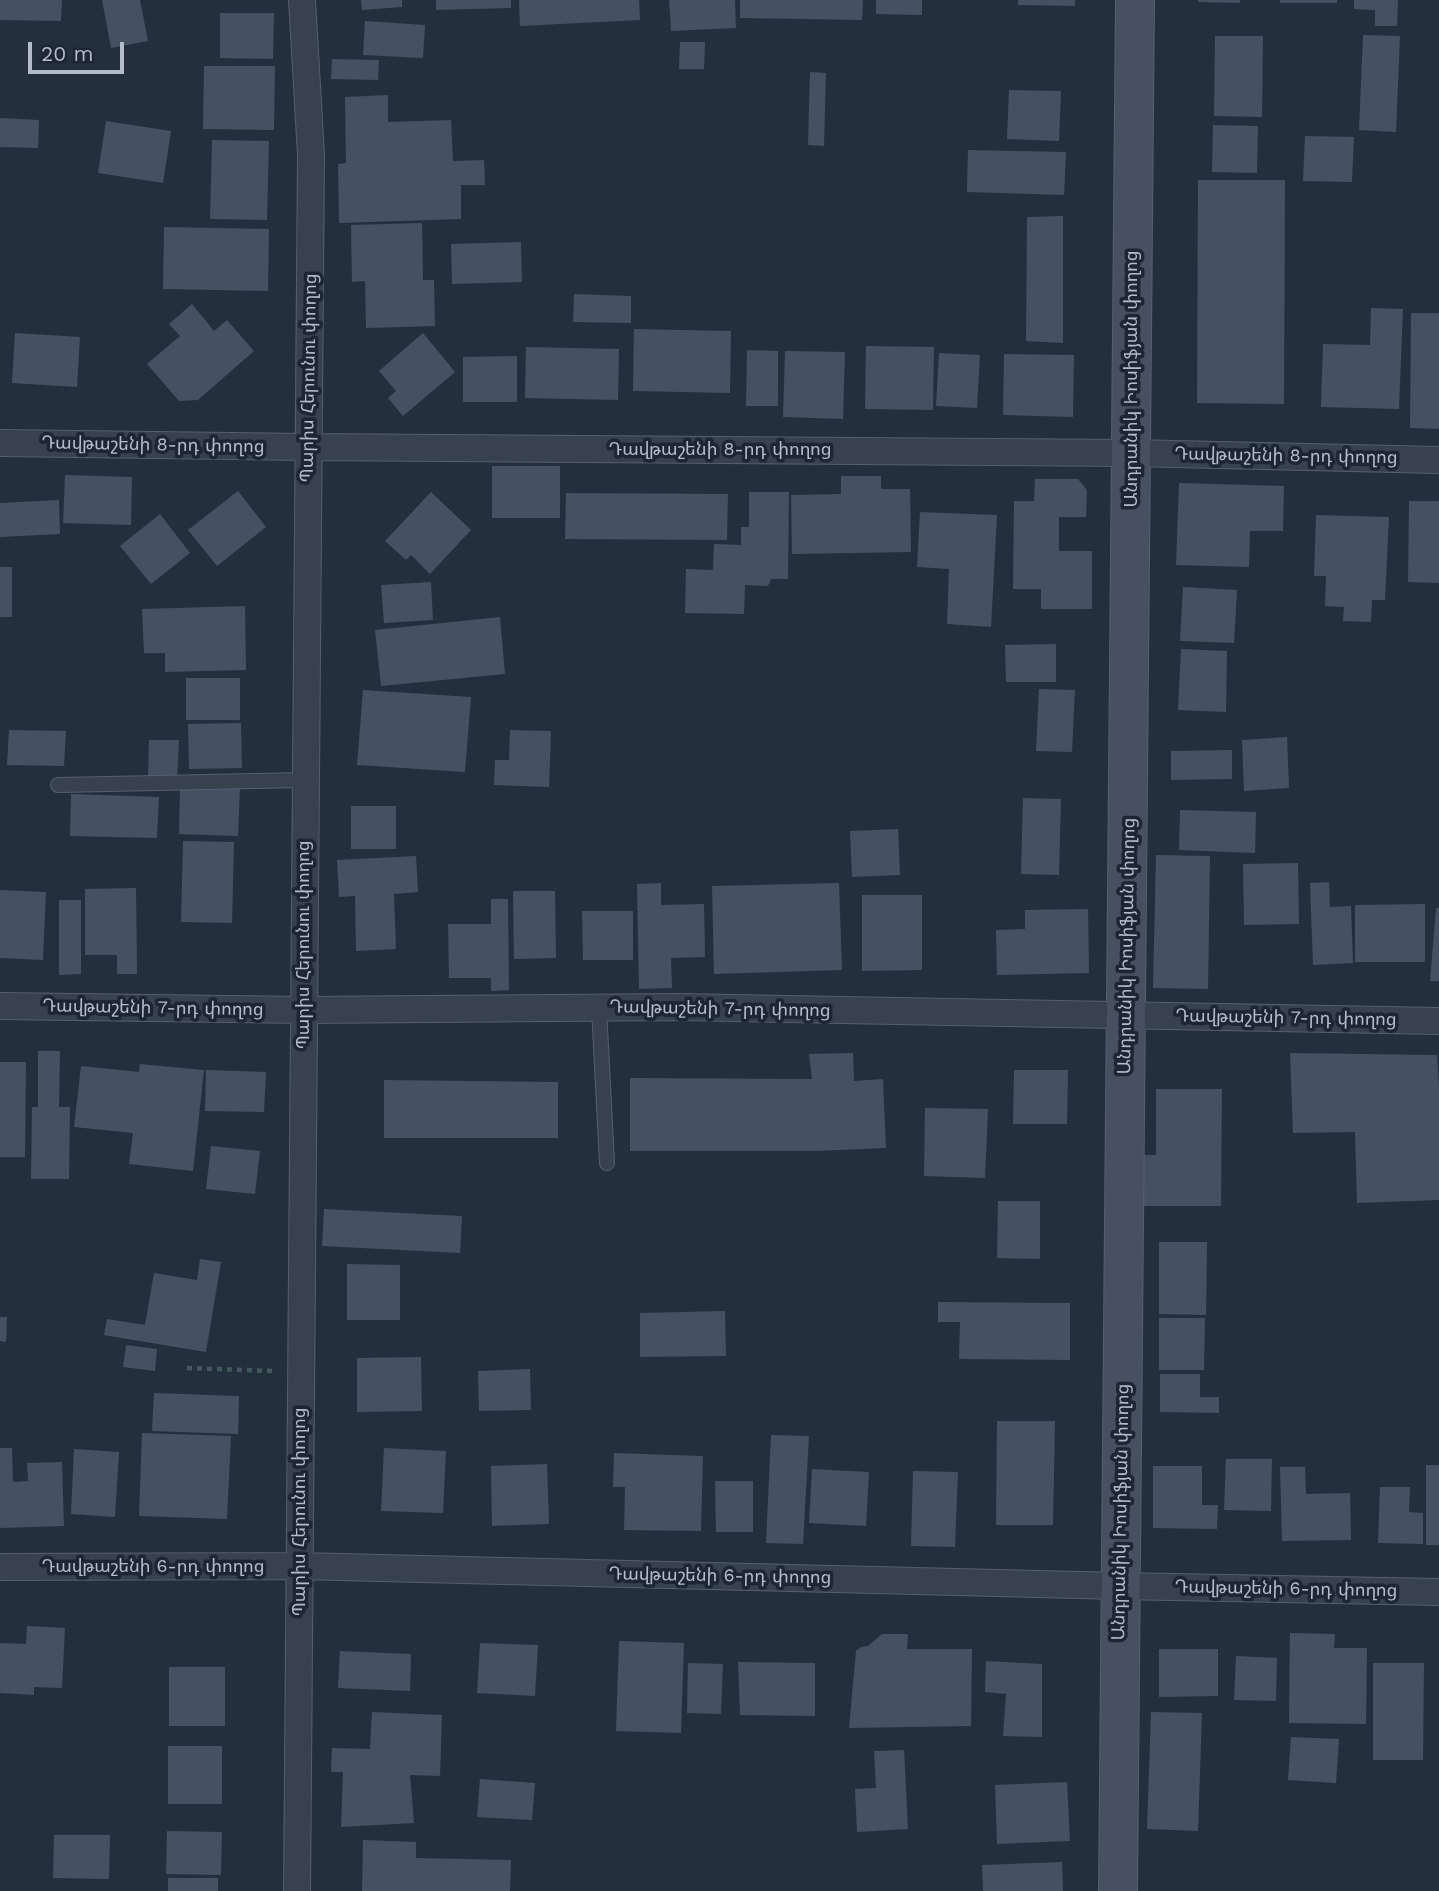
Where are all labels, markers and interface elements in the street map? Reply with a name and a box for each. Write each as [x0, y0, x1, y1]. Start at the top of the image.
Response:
scale bar [32, 28, 128, 72]
text: 20 m [41, 41, 93, 66]
street label: Անդրանիկ Իոսիֆյան փողոց [1121, 250, 1143, 508]
street label: Պարիս Հերունու փողոց [296, 273, 322, 483]
street label: Դավթաշենի 8-րդ փողոց [41, 432, 265, 458]
street label: Դավթաշենի 8-րդ փողոց [608, 439, 832, 461]
street label: Դավթաշենի 8-րդ փողոց [1174, 443, 1398, 469]
street label: Անդրանիկ Իոսիֆյան փողոց [1114, 817, 1140, 1075]
street label: Պարիս Հերունու փողոց [293, 840, 315, 1050]
street label: Դավթաշենի 7-րդ փողոց [42, 995, 264, 1021]
street label: Դավթաշենի 7-րդ փողոց [609, 996, 831, 1022]
street label: Դավթաշենի 7-րդ փողոց [1175, 1005, 1397, 1031]
street label: Անդրանիկ Իոսիֆյան փողոց [1108, 1383, 1134, 1641]
street label: Պարիս Հերունու փողոց [289, 1407, 311, 1617]
street label: Դավթաշենի 6-րդ փողոց [42, 1556, 264, 1578]
street label: Դավթաշենի 6-րդ փողոց [608, 1563, 832, 1589]
street label: Դավթաշենի 6-րդ փողոց [1174, 1576, 1398, 1602]

